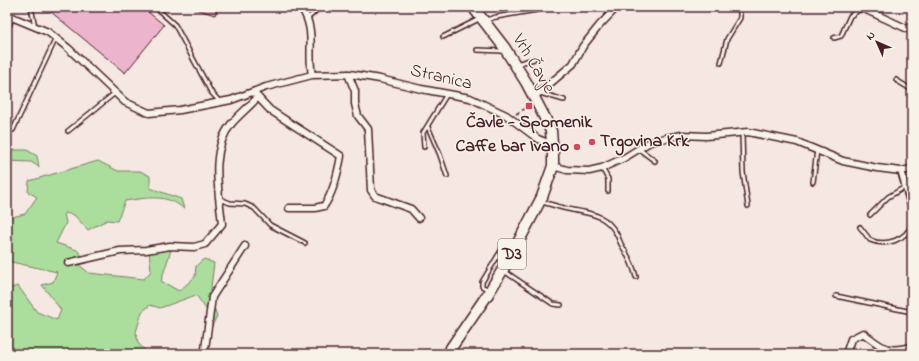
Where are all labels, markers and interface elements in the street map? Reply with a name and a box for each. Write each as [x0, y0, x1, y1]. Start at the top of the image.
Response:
north arrow [857, 22, 897, 62]
text: N [862, 27, 879, 44]
street label: Vrh Čavje [505, 28, 561, 99]
street label: Stranica [408, 58, 474, 98]
marker: Čavle - Spomenik [524, 101, 534, 111]
place label: Čavle - Spomenik [466, 110, 593, 136]
place label: Trgovina Krk [600, 129, 690, 156]
place label: Caffe bar Ivano [455, 134, 569, 160]
marker: Trgovina Krk [587, 137, 597, 147]
marker: Caffe bar Ivano [572, 142, 582, 152]
road number: D3 [498, 239, 526, 269]

